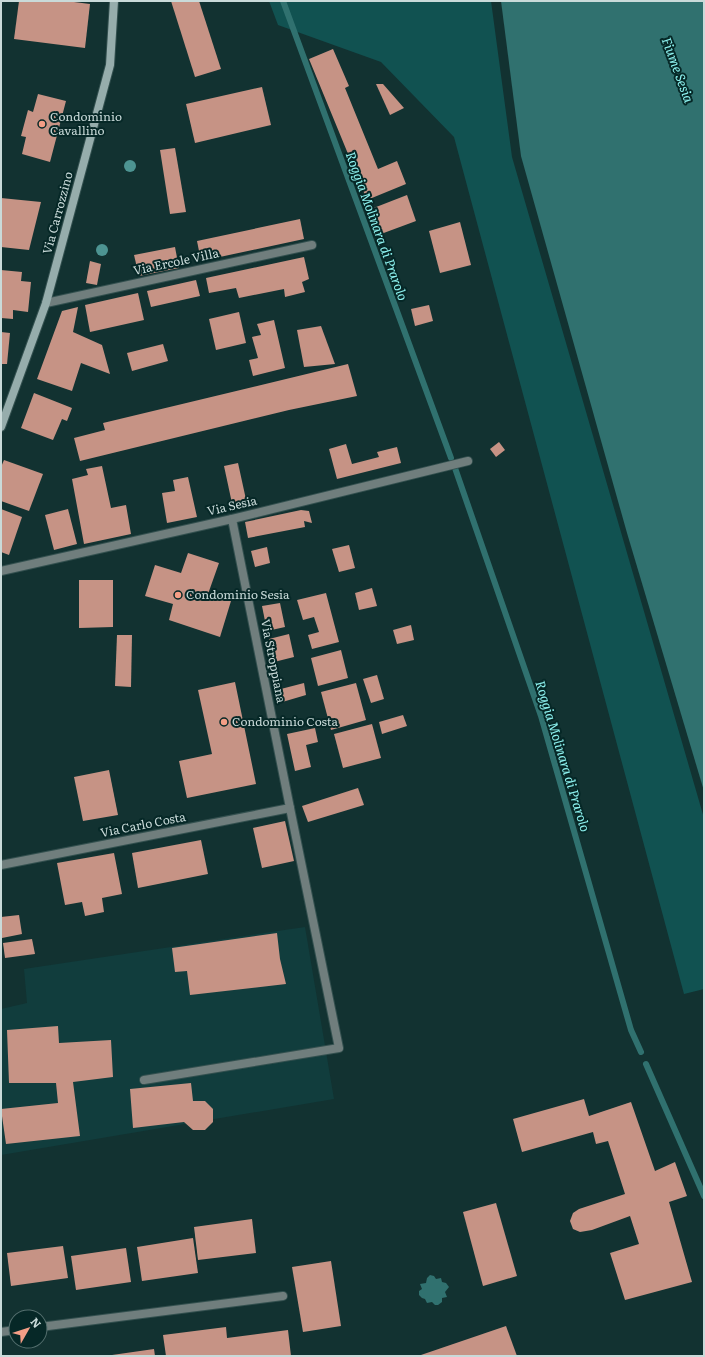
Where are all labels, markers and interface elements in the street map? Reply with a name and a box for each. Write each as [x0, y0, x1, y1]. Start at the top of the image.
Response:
water label: Fiume Sesia [658, 34, 699, 106]
place label: Condominio Cavallino [50, 107, 122, 139]
marker: Condominio Cavallino [37, 119, 47, 129]
water label: Roggia Molinara di Prarolo [342, 149, 413, 303]
street label: Via Carrozzino [37, 169, 77, 256]
street label: Via Ercole Villa [131, 243, 221, 279]
street label: Via Sesia [205, 490, 259, 519]
place label: Condominio Sesia [186, 585, 290, 603]
marker: Condominio Sesia [173, 590, 183, 600]
street label: Via Stroppiana [257, 617, 291, 705]
water label: Roggia Molinara di Prarolo [531, 678, 596, 834]
place label: Condominio Costa [232, 712, 339, 730]
marker: Condominio Costa [219, 717, 229, 727]
street label: Via Carlo Costa [99, 807, 188, 841]
north arrow [8, 1309, 48, 1349]
text: N [27, 1313, 46, 1331]

